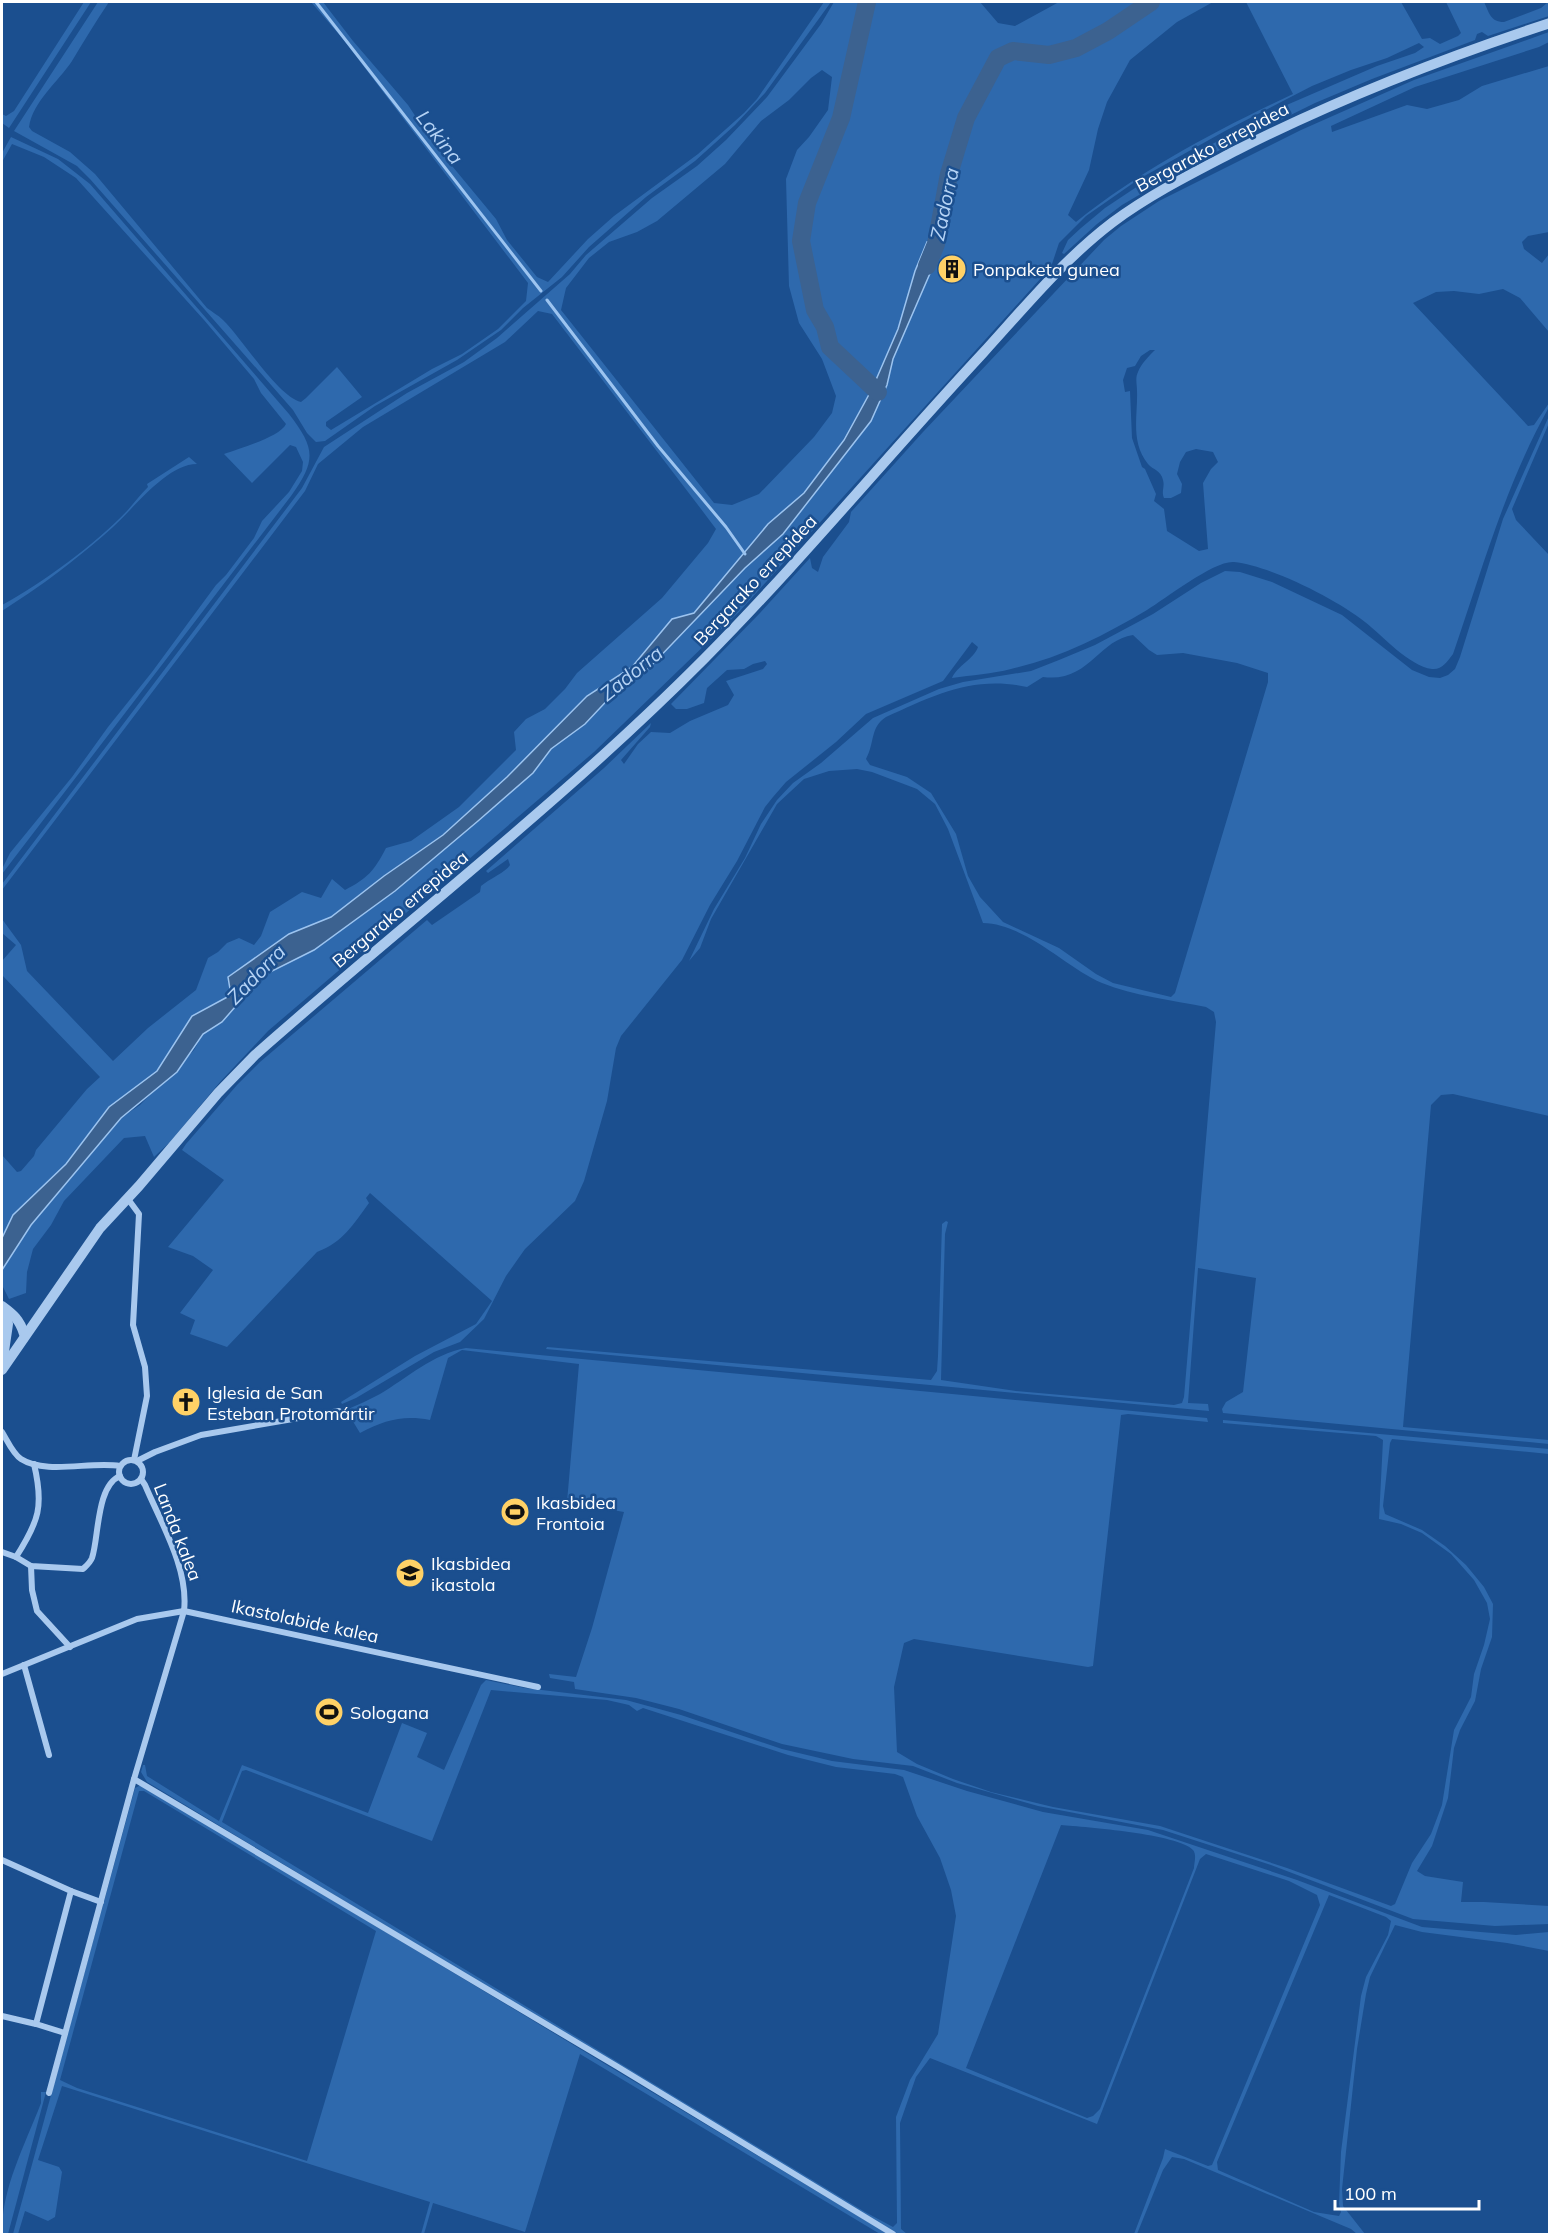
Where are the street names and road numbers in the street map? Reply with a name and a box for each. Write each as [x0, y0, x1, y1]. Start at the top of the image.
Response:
street label: Bergarako errepidea [1131, 97, 1293, 197]
street label: Bergarako errepidea [688, 510, 822, 650]
street label: Bergarako errepidea [327, 845, 473, 973]
street label: Landa kalea [149, 1480, 207, 1584]
street label: Ikastolabide kalea [229, 1594, 381, 1648]

